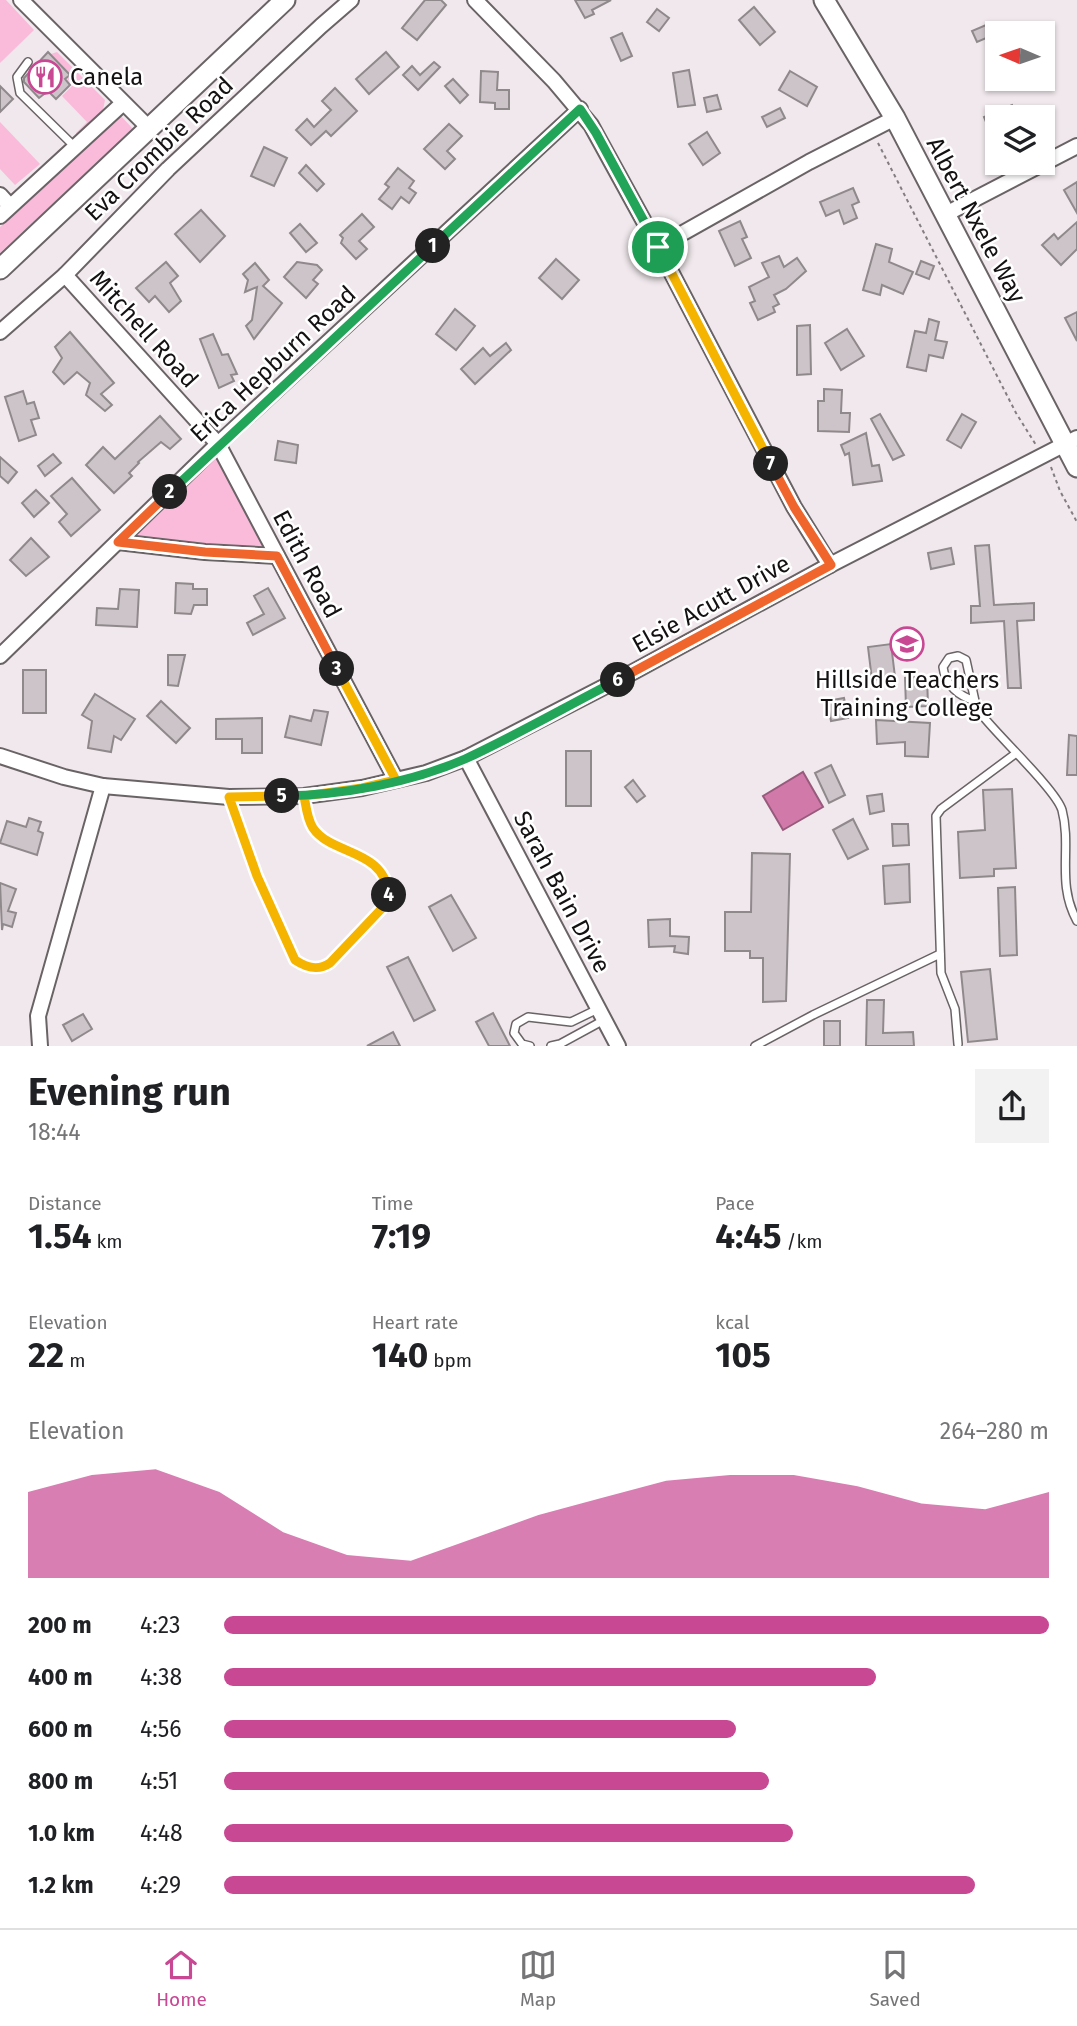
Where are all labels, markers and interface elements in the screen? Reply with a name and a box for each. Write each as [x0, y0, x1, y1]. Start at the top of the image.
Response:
north arrow [985, 21, 1055, 91]
map controls [985, 21, 1055, 175]
restaurant icon: Canela [26, 58, 64, 96]
place label: Canela [70, 63, 143, 91]
street label: Eva Crombie Road [79, 71, 239, 227]
button: layers [985, 105, 1055, 175]
street label: Albert Nxele Way [921, 133, 1031, 308]
pin [628, 217, 688, 277]
icon: arrive [639, 228, 677, 266]
pin: 1 [416, 229, 450, 264]
text: 1 [428, 234, 437, 257]
street label: Mitchell Road [84, 265, 204, 393]
street label: Erica Hepburn Road [184, 280, 362, 448]
pin: 7 [754, 447, 788, 482]
text: 7 [766, 452, 775, 475]
pin: 2 [152, 475, 188, 510]
text: 2 [165, 480, 174, 503]
street label: Edith Road [267, 505, 347, 623]
street label: Elsie Acutt Drive [627, 549, 795, 659]
school or university icon: Hillside Teachers Training College [888, 625, 926, 663]
pin: 3 [320, 652, 354, 686]
text: 3 [332, 657, 341, 680]
pin: 6 [600, 662, 636, 698]
place label: Hillside Teachers Training College [815, 666, 999, 722]
text: 6 [612, 668, 623, 691]
pin: 5 [264, 778, 300, 814]
text: 5 [276, 784, 287, 807]
street label: Sarah Bain Drive [508, 806, 616, 978]
pin: 4 [372, 878, 406, 912]
text: 4 [383, 883, 394, 906]
text: Evening run [28, 1069, 231, 1115]
button: share [975, 1069, 1049, 1143]
text: 18:44 [28, 1118, 81, 1146]
text: Distance [28, 1192, 102, 1215]
text: Time [372, 1192, 413, 1215]
text: Pace [715, 1192, 755, 1215]
text: 1.54 [28, 1215, 92, 1257]
text: 7:19 [372, 1215, 431, 1257]
text: 4:45 [715, 1215, 782, 1257]
text: km [92, 1230, 123, 1253]
text: /km [782, 1230, 822, 1253]
text: Elevation [28, 1311, 108, 1334]
text: Heart rate [372, 1311, 458, 1334]
text: kcal [715, 1311, 750, 1334]
text: 22 [28, 1334, 64, 1376]
text: 140 [372, 1334, 428, 1376]
text: 105 [715, 1334, 771, 1376]
text: m [64, 1349, 86, 1372]
text: bpm [428, 1349, 472, 1372]
text: Elevation [28, 1417, 124, 1445]
text: 264–280 m [940, 1417, 1049, 1445]
text: 200 m [28, 1611, 92, 1639]
text: 4:23 [140, 1611, 181, 1639]
text: 400 m [28, 1663, 93, 1691]
text: 4:38 [140, 1663, 182, 1691]
text: 600 m [28, 1715, 93, 1743]
text: 4:56 [140, 1715, 182, 1743]
text: 800 m [28, 1767, 93, 1795]
text: 4:51 [140, 1767, 178, 1795]
text: 1.0 km [28, 1819, 95, 1847]
text: 4:48 [140, 1819, 183, 1847]
text: 1.2 km [28, 1871, 94, 1899]
text: 4:29 [140, 1871, 181, 1899]
tab: Home [156, 1946, 207, 2011]
tab: Map [519, 1946, 557, 2011]
tab: Saved [869, 1946, 921, 2011]

